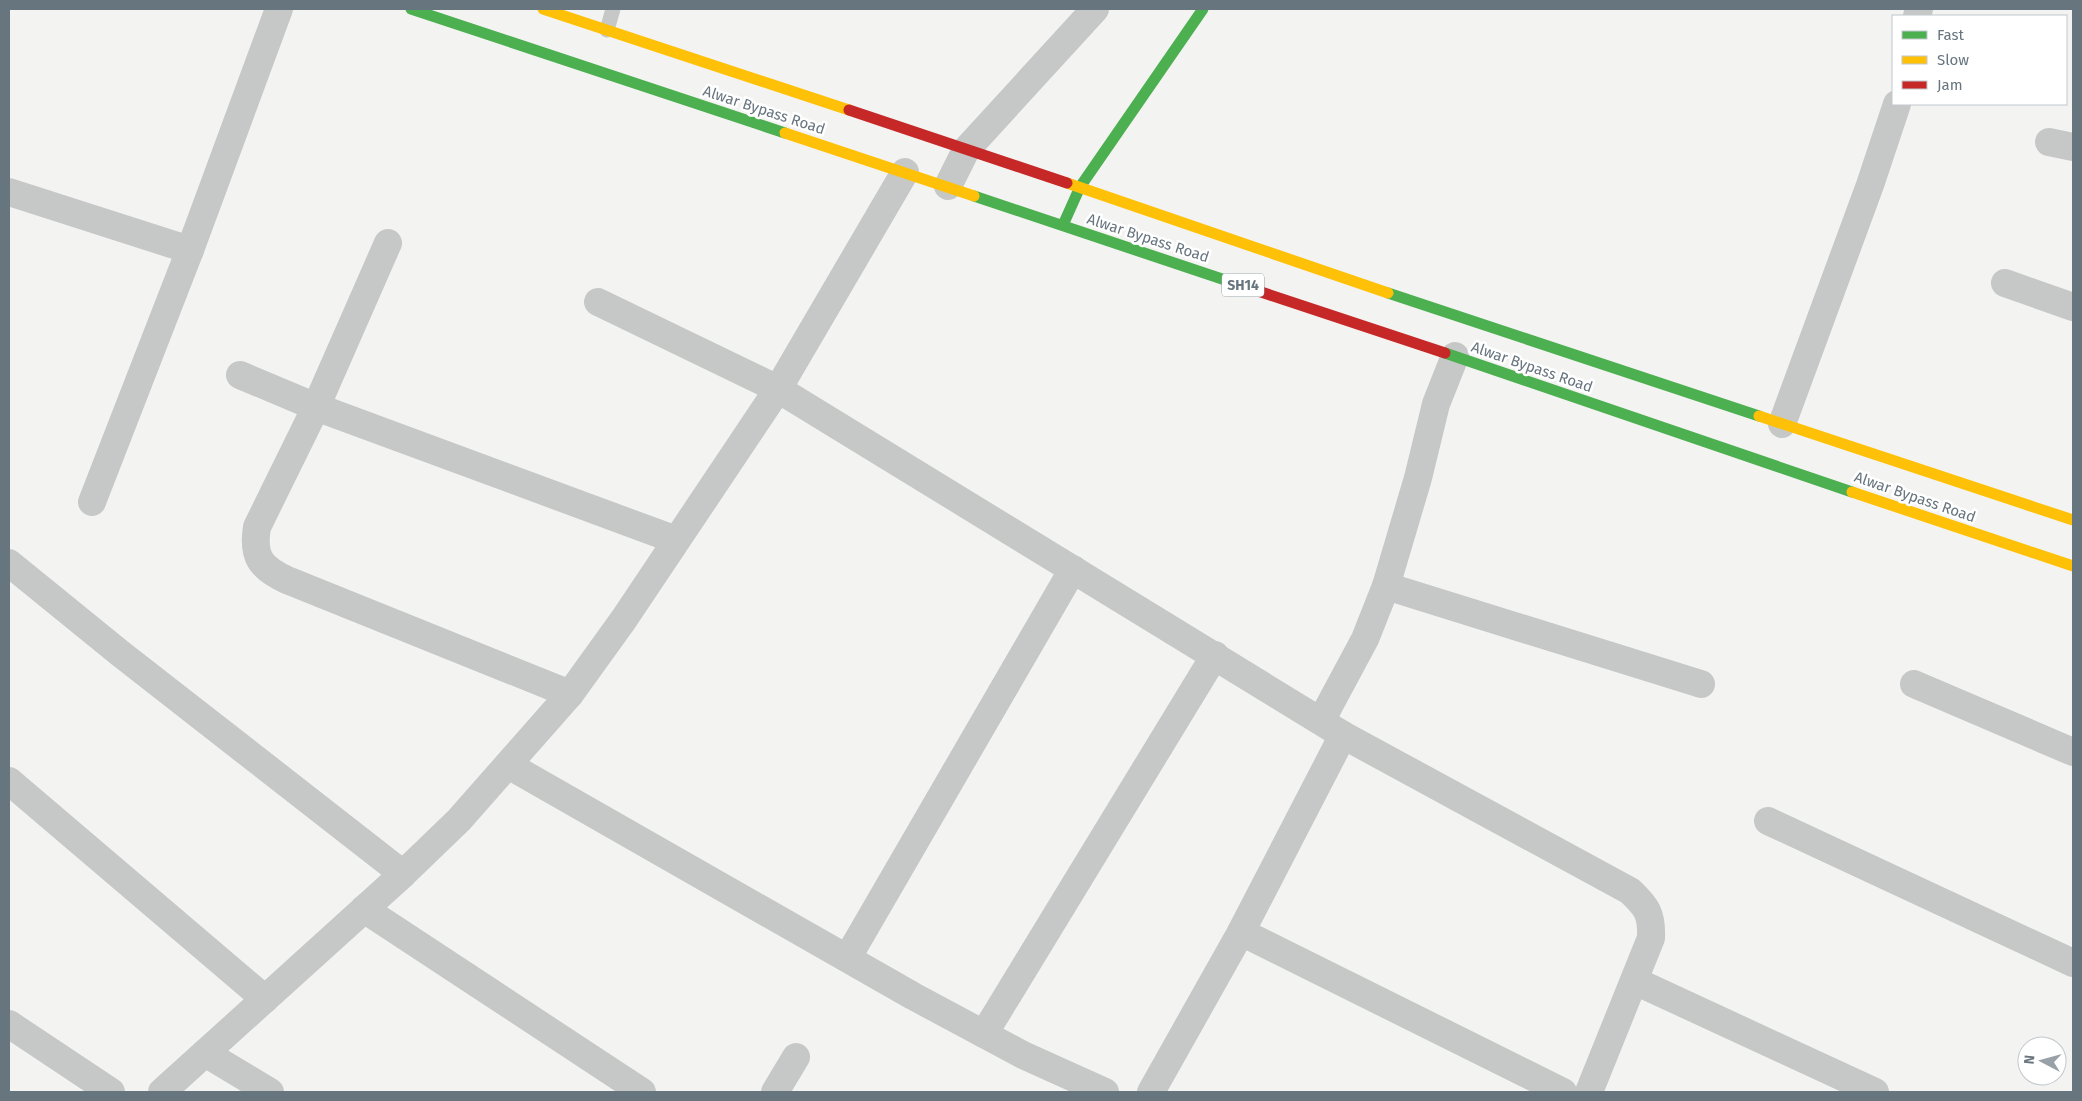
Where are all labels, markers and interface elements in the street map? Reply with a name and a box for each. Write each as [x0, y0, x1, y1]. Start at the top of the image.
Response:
legend [1892, 15, 2067, 105]
text: Fast [1937, 26, 1964, 44]
text: Slow [1937, 51, 1969, 69]
text: Jam [1937, 76, 1963, 94]
street label: Alwar Bypass Road [701, 82, 827, 138]
street label: Alwar Bypass Road [1085, 210, 1211, 266]
road number: SH14 [1222, 274, 1264, 296]
street label: Alwar Bypass Road [1469, 338, 1595, 396]
street label: Alwar Bypass Road [1852, 468, 1978, 526]
north arrow [2017, 1036, 2067, 1086]
text: N [2021, 1054, 2039, 1065]

